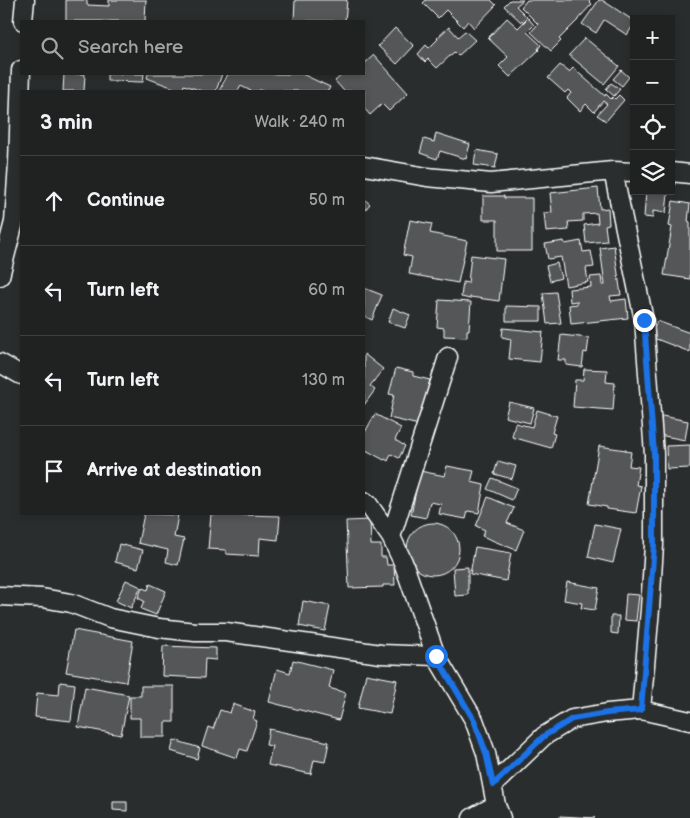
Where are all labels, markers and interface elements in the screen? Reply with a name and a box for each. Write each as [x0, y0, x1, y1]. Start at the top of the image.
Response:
map controls [630, 15, 675, 195]
button: + [630, 15, 675, 60]
search box [20, 20, 365, 75]
icon: search [38, 34, 66, 62]
text: Search here [78, 36, 183, 59]
button: − [630, 60, 675, 105]
button: locate [630, 105, 675, 150]
text: 3 min [40, 110, 93, 135]
text: Walk · 240 m [255, 113, 345, 132]
button: layers [630, 150, 675, 195]
icon: ahead [40, 187, 68, 215]
text: Continue [87, 189, 165, 212]
text: 50 m [309, 191, 345, 210]
icon: left [40, 277, 68, 305]
text: Turn left [87, 279, 159, 302]
text: 60 m [308, 281, 345, 300]
route end [633, 309, 656, 332]
icon: left [40, 367, 68, 395]
text: Turn left [87, 369, 159, 392]
text: 130 m [302, 371, 345, 390]
icon: arrive [40, 457, 68, 485]
text: Arrive at destination [87, 459, 262, 482]
route start [425, 645, 448, 668]

